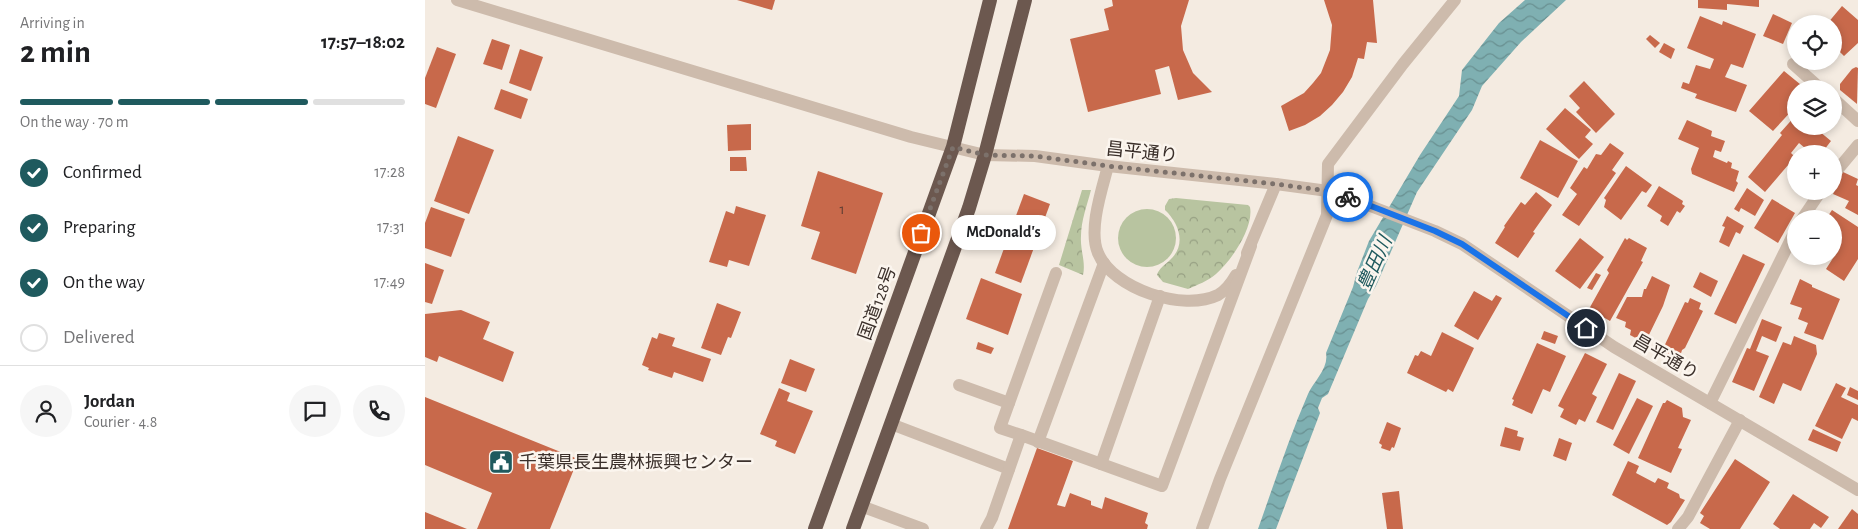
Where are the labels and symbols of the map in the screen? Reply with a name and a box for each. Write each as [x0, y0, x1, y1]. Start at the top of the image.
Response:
street label: 昌平通り [1105, 139, 1179, 166]
courier [1323, 172, 1373, 222]
house number: 1 [839, 202, 845, 217]
pin [900, 212, 942, 254]
callout: McDonald's [951, 216, 1056, 250]
water label: 豊田川 [1354, 231, 1396, 294]
street label: 国道128号 [854, 263, 900, 343]
pin [1565, 307, 1607, 349]
street label: 昌平通り [1630, 331, 1702, 384]
public building icon: 千葉県長生農林振興センター [488, 449, 514, 475]
place label: 千葉県長生農林振興センター [519, 453, 753, 472]

